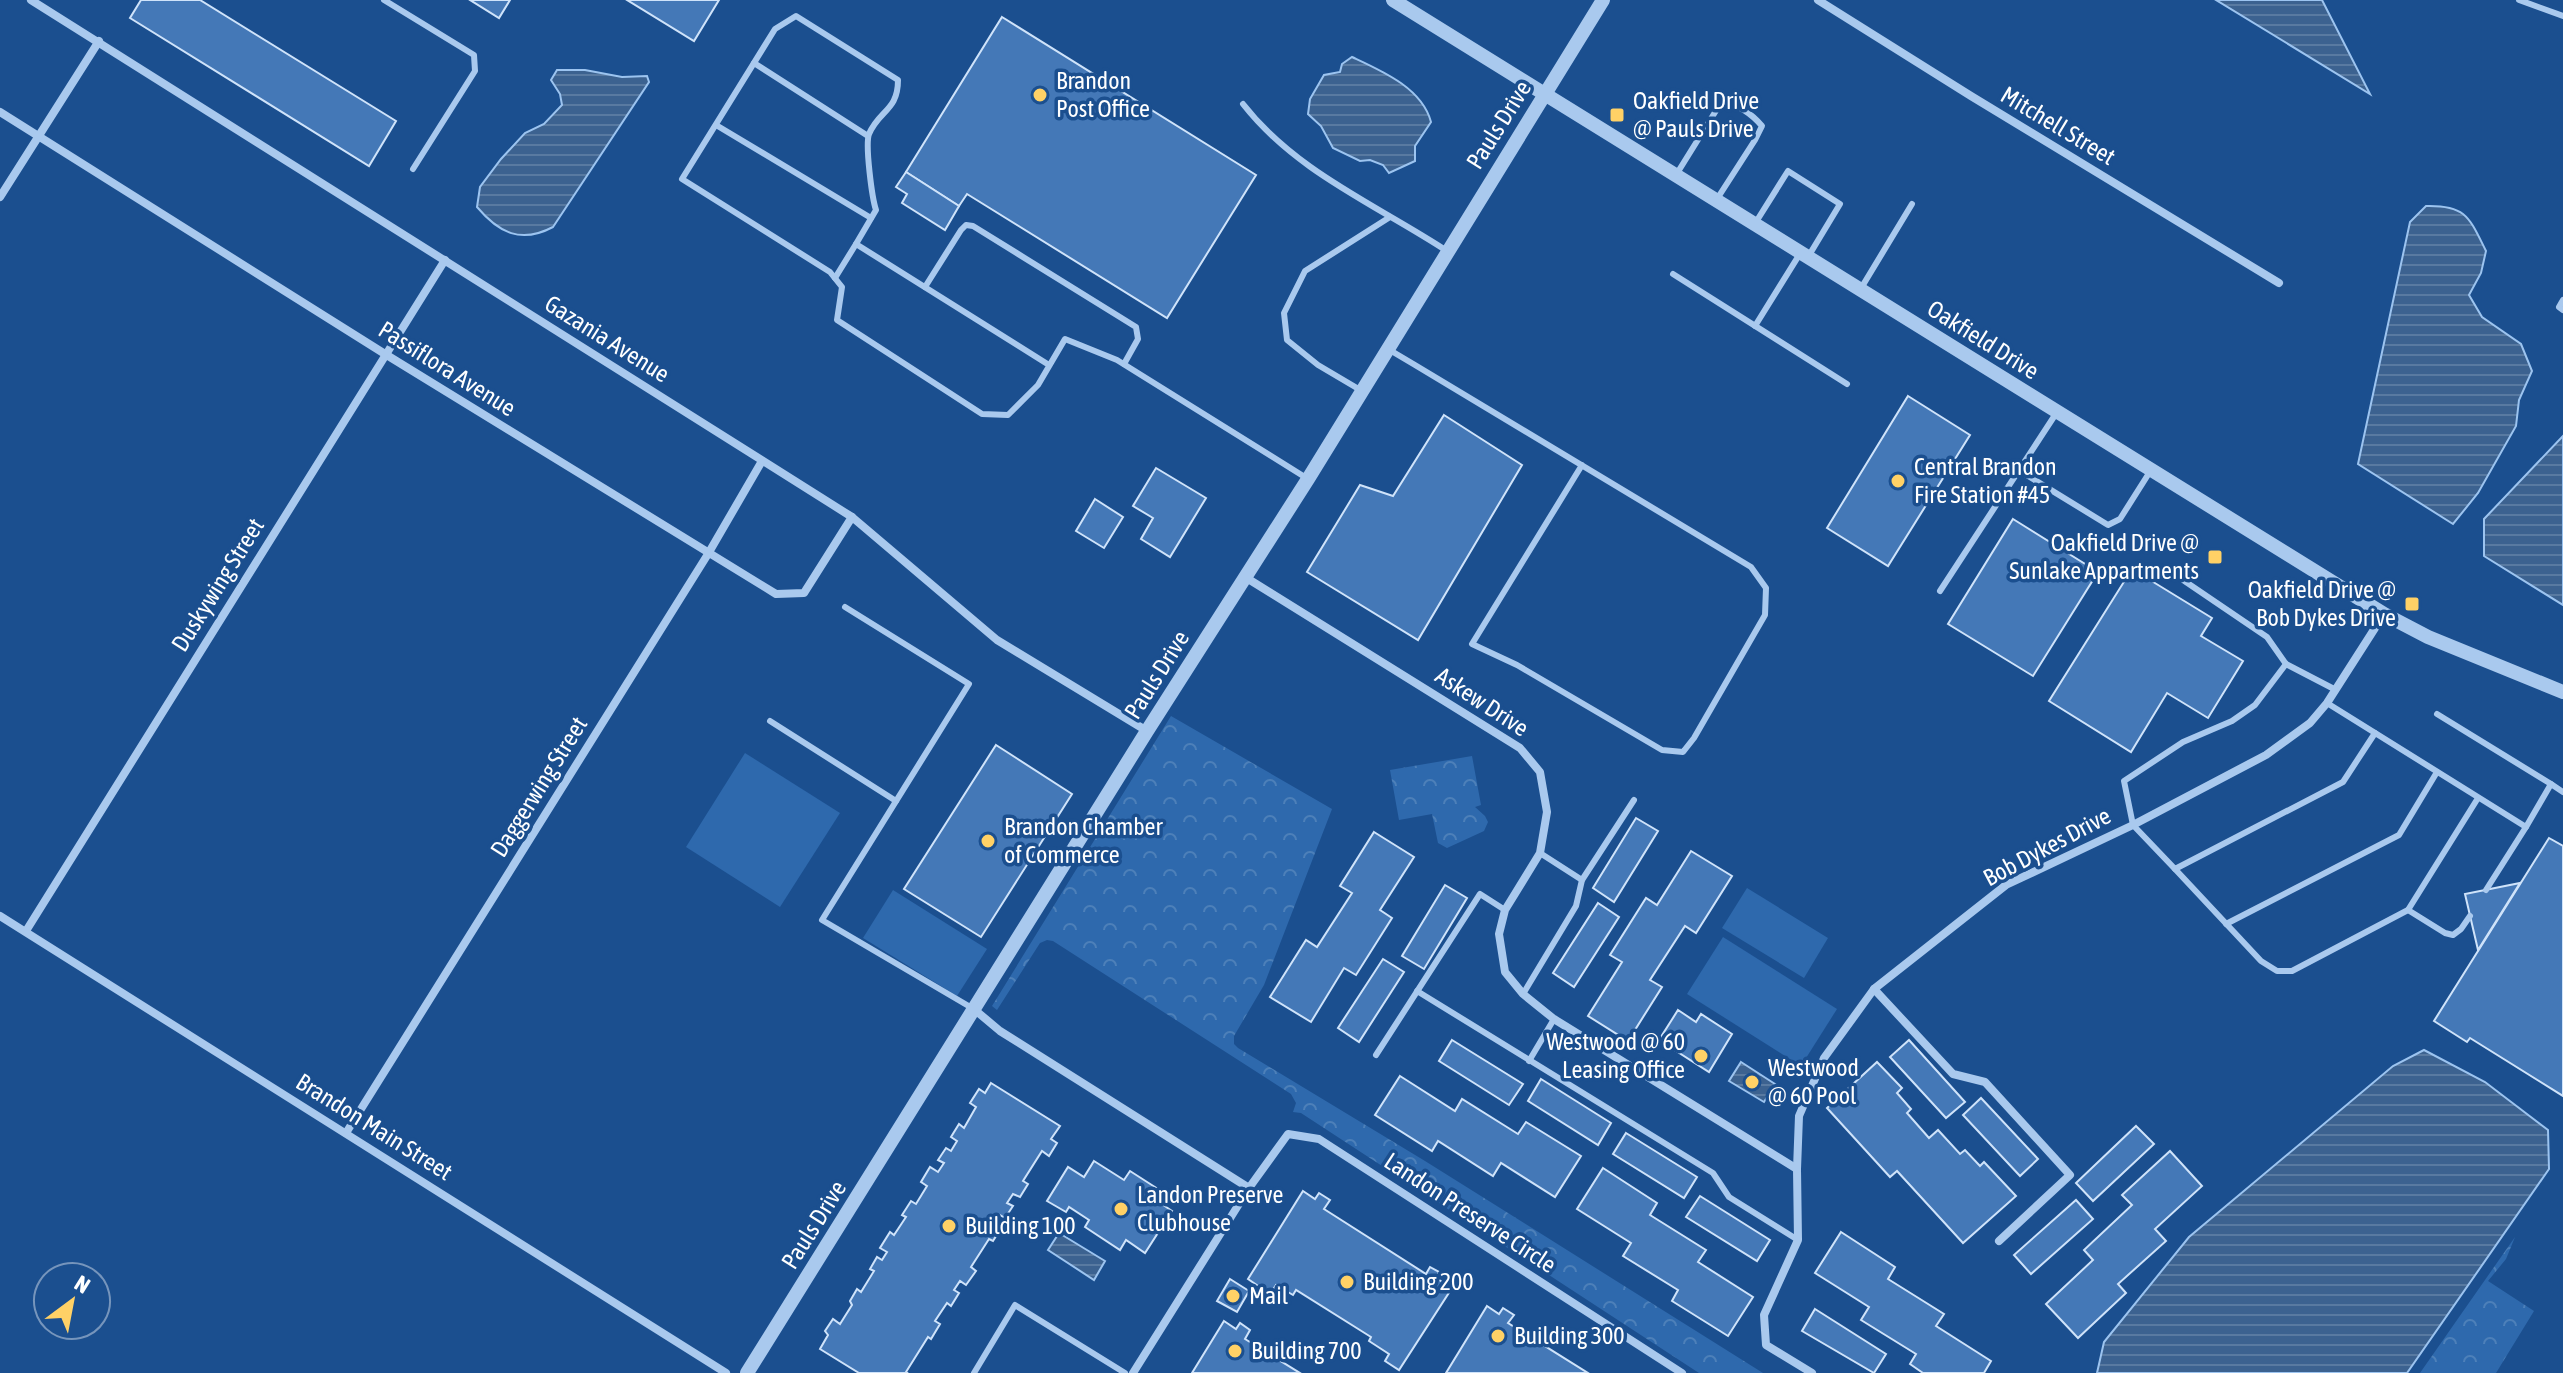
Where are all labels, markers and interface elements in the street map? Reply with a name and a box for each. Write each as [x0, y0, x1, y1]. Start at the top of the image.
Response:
place label: Brandon Post Office [1056, 67, 1150, 122]
street label: Pauls Drive [1461, 76, 1536, 174]
street label: Mitchell Street [1996, 81, 2120, 170]
marker: Brandon Post Office [1031, 86, 1049, 104]
place label: Oakfield Drive @ Pauls Drive [1633, 87, 1759, 142]
marker: Oakfield Drive @ Pauls Drive [1608, 106, 1626, 124]
street label: Gazania Avenue [540, 290, 675, 388]
street label: Oakfield Drive [1923, 295, 2044, 384]
street label: Passiflora Avenue [374, 316, 521, 421]
place label: Central Brandon Fire Station #45 [1914, 453, 2057, 508]
marker: Central Brandon Fire Station #45 [1889, 472, 1907, 490]
street label: Duskywing Street [166, 513, 269, 656]
place label: Oakfield Drive @ Sunlake Appartments [2009, 529, 2199, 584]
marker: Oakfield Drive @ Sunlake Appartments [2206, 548, 2224, 566]
place label: Oakfield Drive @ Bob Dykes Drive [2248, 576, 2396, 631]
marker: Oakfield Drive @ Bob Dykes Drive [2403, 595, 2421, 613]
street label: Pauls Drive [1119, 626, 1194, 724]
street label: Askew Drive [1431, 662, 1534, 742]
street label: Daggerwing Street [485, 712, 592, 862]
street label: Bob Dykes Drive [1979, 802, 2115, 891]
place label: Brandon Chamber of Commerce [1004, 813, 1164, 868]
marker: Brandon Chamber of Commerce [979, 832, 997, 850]
place label: Westwood @ 60 Leasing Office [1546, 1028, 1685, 1083]
marker: Westwood @ 60 Leasing Office [1692, 1047, 1710, 1065]
place label: Westwood @ 60 Pool [1768, 1054, 1859, 1109]
street label: Brandon Main Street [291, 1068, 457, 1185]
marker: Westwood @ 60 Pool [1743, 1073, 1761, 1091]
street label: Landon Preserve Circle [1379, 1147, 1561, 1278]
street label: Pauls Drive [776, 1176, 851, 1274]
place label: Landon Preserve Clubhouse [1137, 1181, 1283, 1236]
marker: Landon Preserve Clubhouse [1112, 1200, 1130, 1218]
place label: Building 100 [965, 1212, 1076, 1239]
marker: Building 100 [940, 1217, 958, 1235]
north arrow [32, 1261, 112, 1341]
place label: Building 200 [1363, 1268, 1474, 1295]
text: N [70, 1270, 95, 1299]
marker: Building 200 [1338, 1273, 1356, 1291]
place label: Mail [1249, 1282, 1289, 1309]
marker: Mail [1224, 1287, 1242, 1305]
place label: Building 300 [1514, 1322, 1625, 1349]
marker: Building 300 [1489, 1327, 1507, 1345]
place label: Building 700 [1251, 1337, 1362, 1364]
marker: Building 700 [1226, 1342, 1244, 1360]

